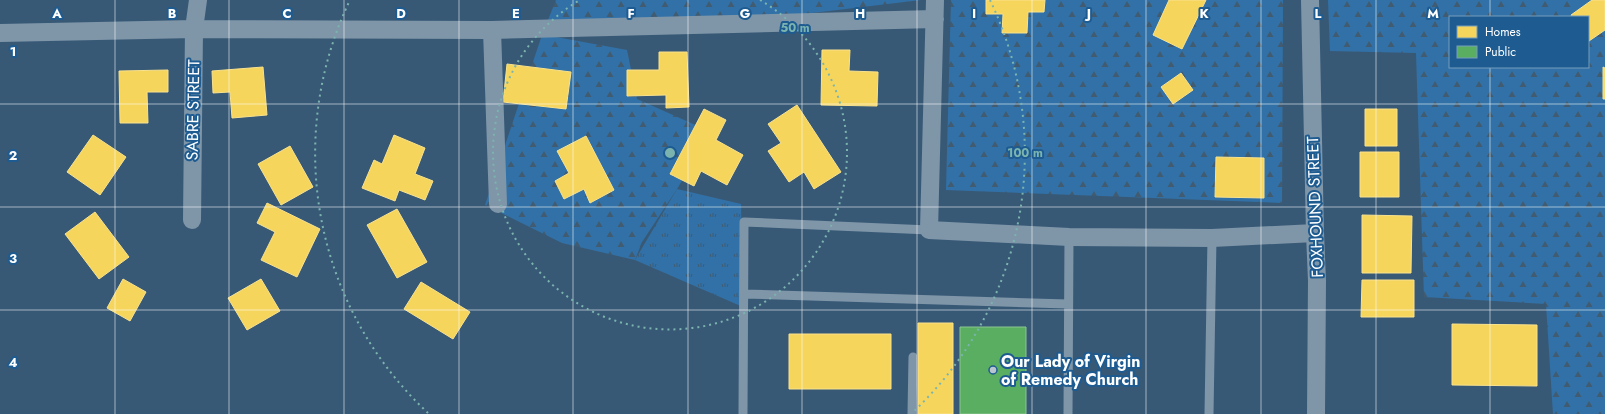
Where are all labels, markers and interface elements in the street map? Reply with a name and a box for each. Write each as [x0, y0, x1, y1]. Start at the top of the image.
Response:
text: A [51, 4, 62, 23]
text: B [168, 4, 177, 23]
text: C [282, 4, 292, 23]
text: D [396, 4, 406, 23]
text: E [512, 4, 520, 23]
text: F [627, 4, 635, 23]
text: G [740, 4, 751, 23]
text: H [855, 4, 865, 23]
text: I [972, 4, 976, 23]
text: J [1084, 4, 1091, 23]
text: K [1199, 4, 1209, 23]
text: L [1315, 4, 1322, 23]
text: M [1427, 4, 1439, 23]
legend [1449, 16, 1589, 68]
text: 50 m [780, 19, 810, 37]
text: Homes [1485, 23, 1521, 41]
text: 1 [10, 42, 16, 61]
text: Public [1485, 43, 1516, 61]
street label: SABRE STREET [181, 59, 205, 161]
street label: FOXHOUND STREET [1301, 135, 1329, 278]
text: 100 m [1007, 144, 1043, 162]
text: 2 [9, 146, 17, 165]
centre of rings [663, 146, 677, 160]
text: 3 [9, 249, 17, 268]
place label: Our Lady of Virgin of Remedy Church [1001, 350, 1140, 391]
text: 4 [8, 353, 18, 372]
marker: Our Lady of Virgin of Remedy Church [988, 365, 998, 375]

